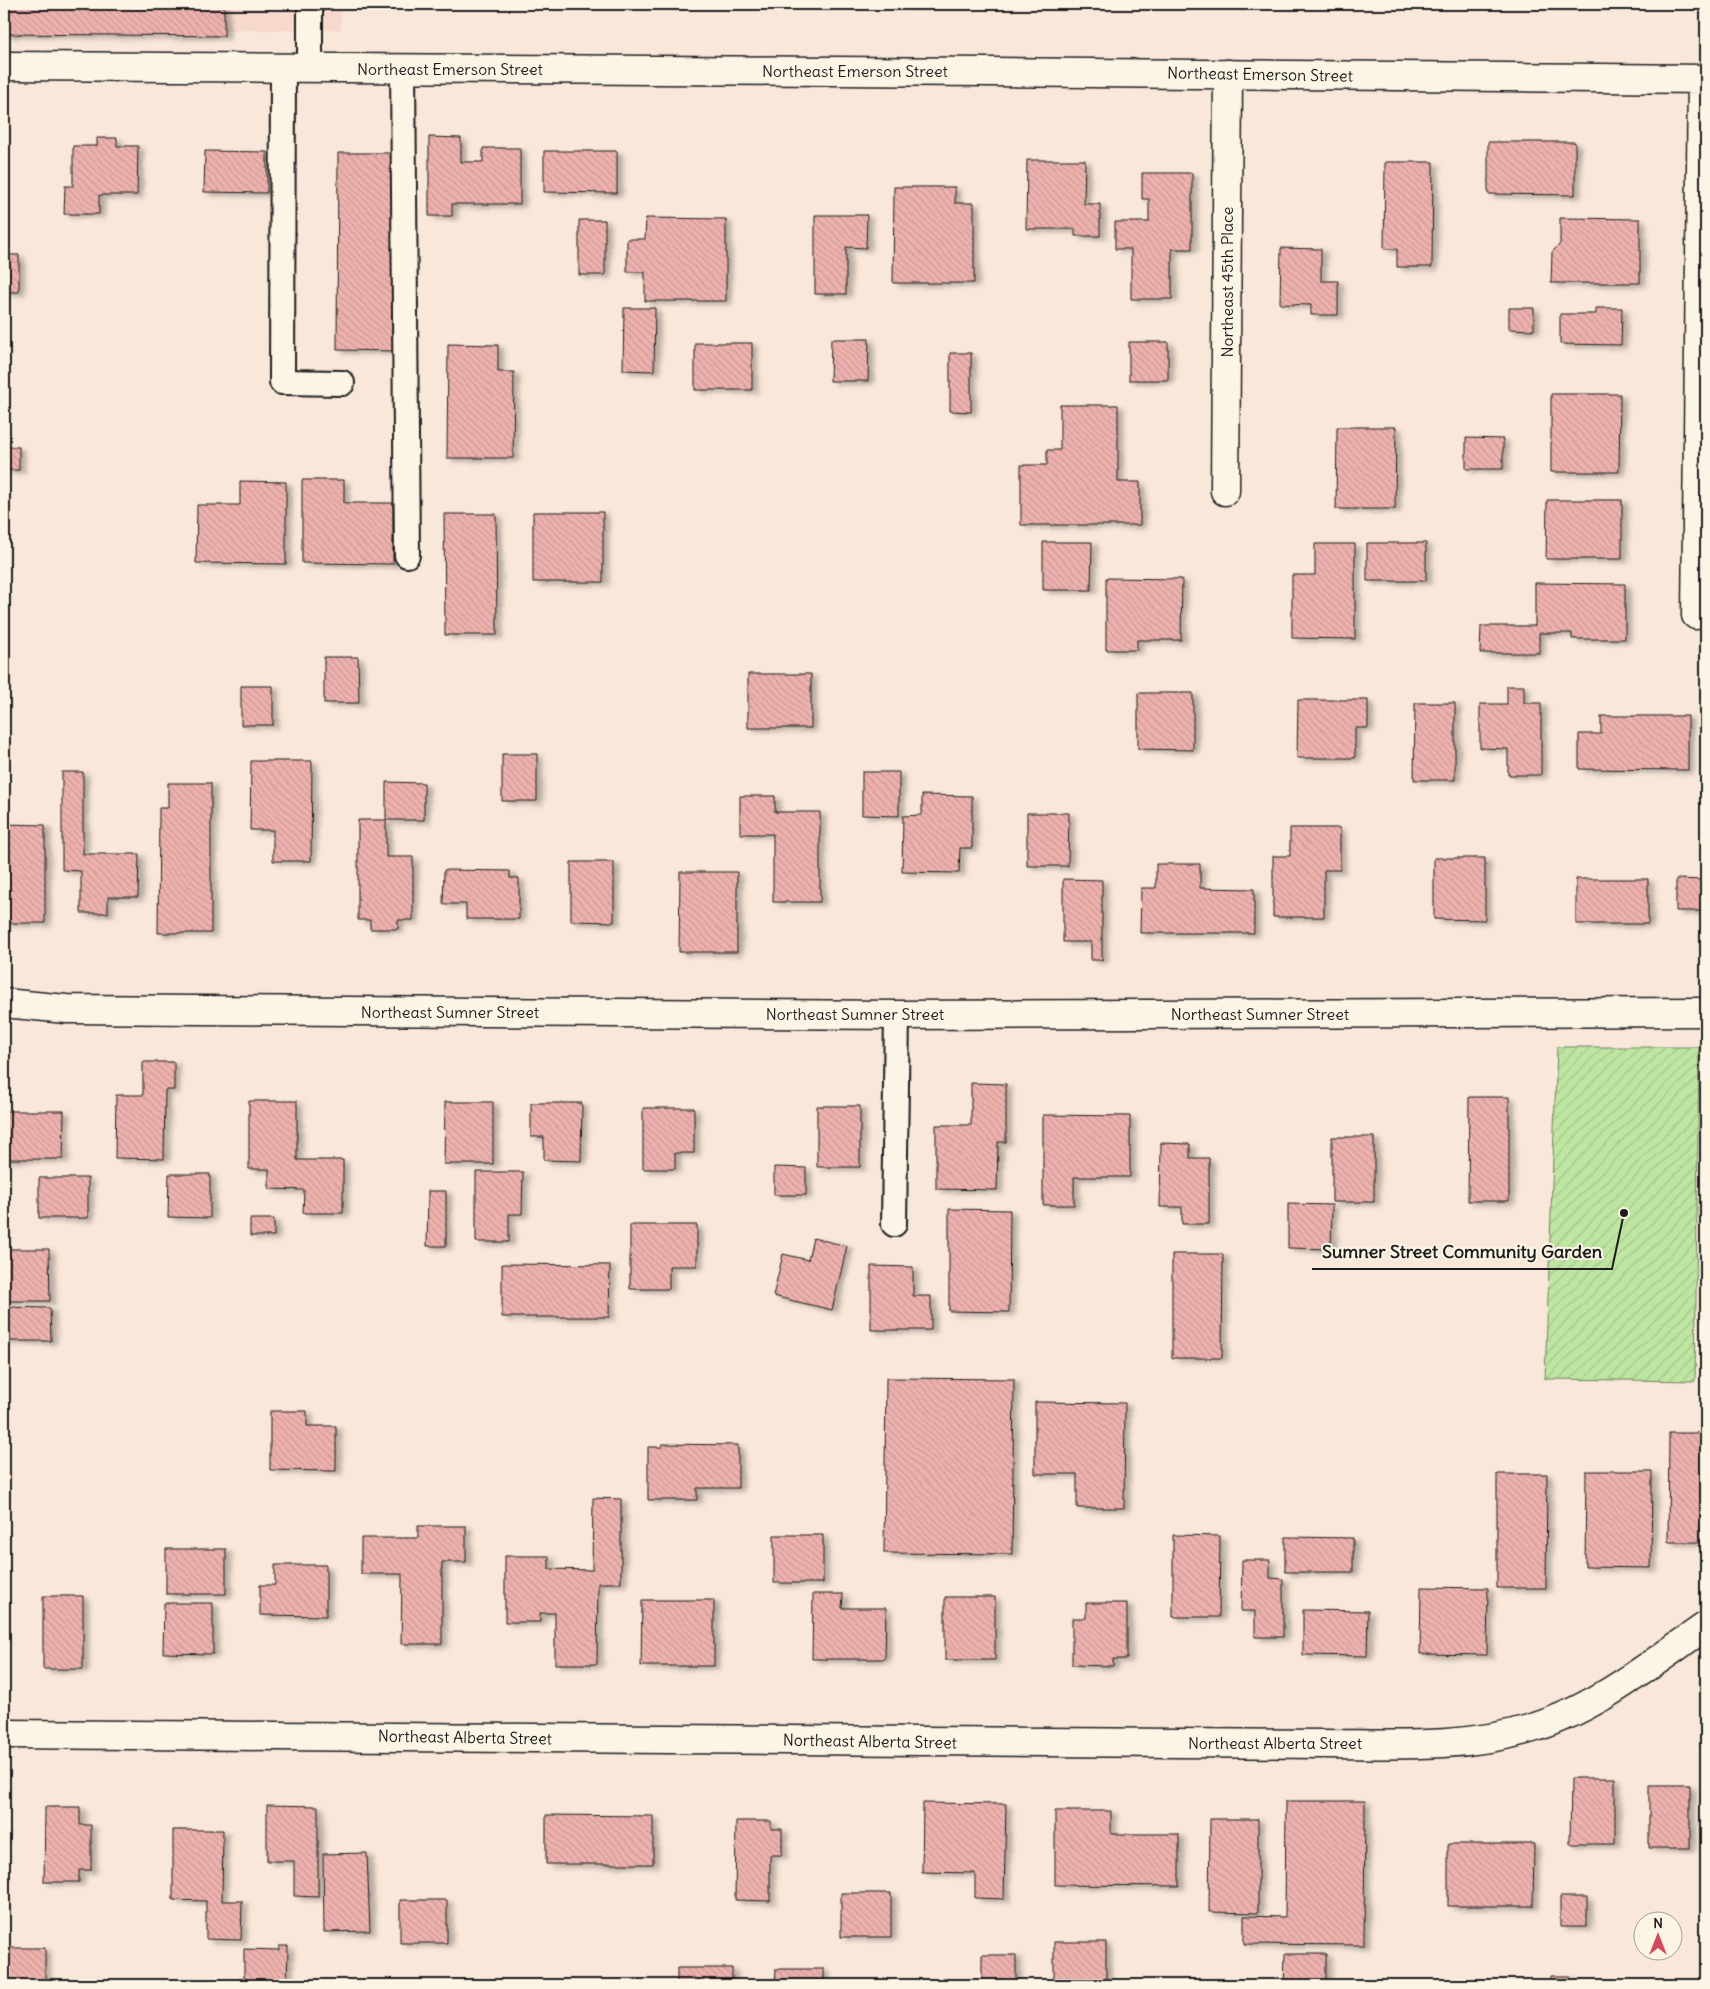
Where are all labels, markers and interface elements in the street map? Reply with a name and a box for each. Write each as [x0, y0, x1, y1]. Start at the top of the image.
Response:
street label: Northeast Emerson Street [357, 59, 544, 79]
street label: Northeast Emerson Street [762, 61, 949, 81]
street label: Northeast Emerson Street [1167, 62, 1354, 86]
street label: Northeast 45th Place [1217, 207, 1237, 357]
street label: Northeast Sumner Street [361, 1002, 540, 1022]
street label: Northeast Sumner Street [766, 1004, 945, 1024]
street label: Northeast Sumner Street [1171, 1004, 1350, 1024]
callout: Sumner Street Community Garden [1312, 1236, 1612, 1269]
text: Sumner Street Community Garden [1322, 1240, 1603, 1263]
street label: Northeast Alberta Street [378, 1725, 553, 1749]
street label: Northeast Alberta Street [783, 1729, 958, 1753]
street label: Northeast Alberta Street [1188, 1733, 1363, 1753]
north arrow [1632, 1912, 1682, 1962]
text: N [1653, 1914, 1663, 1932]

